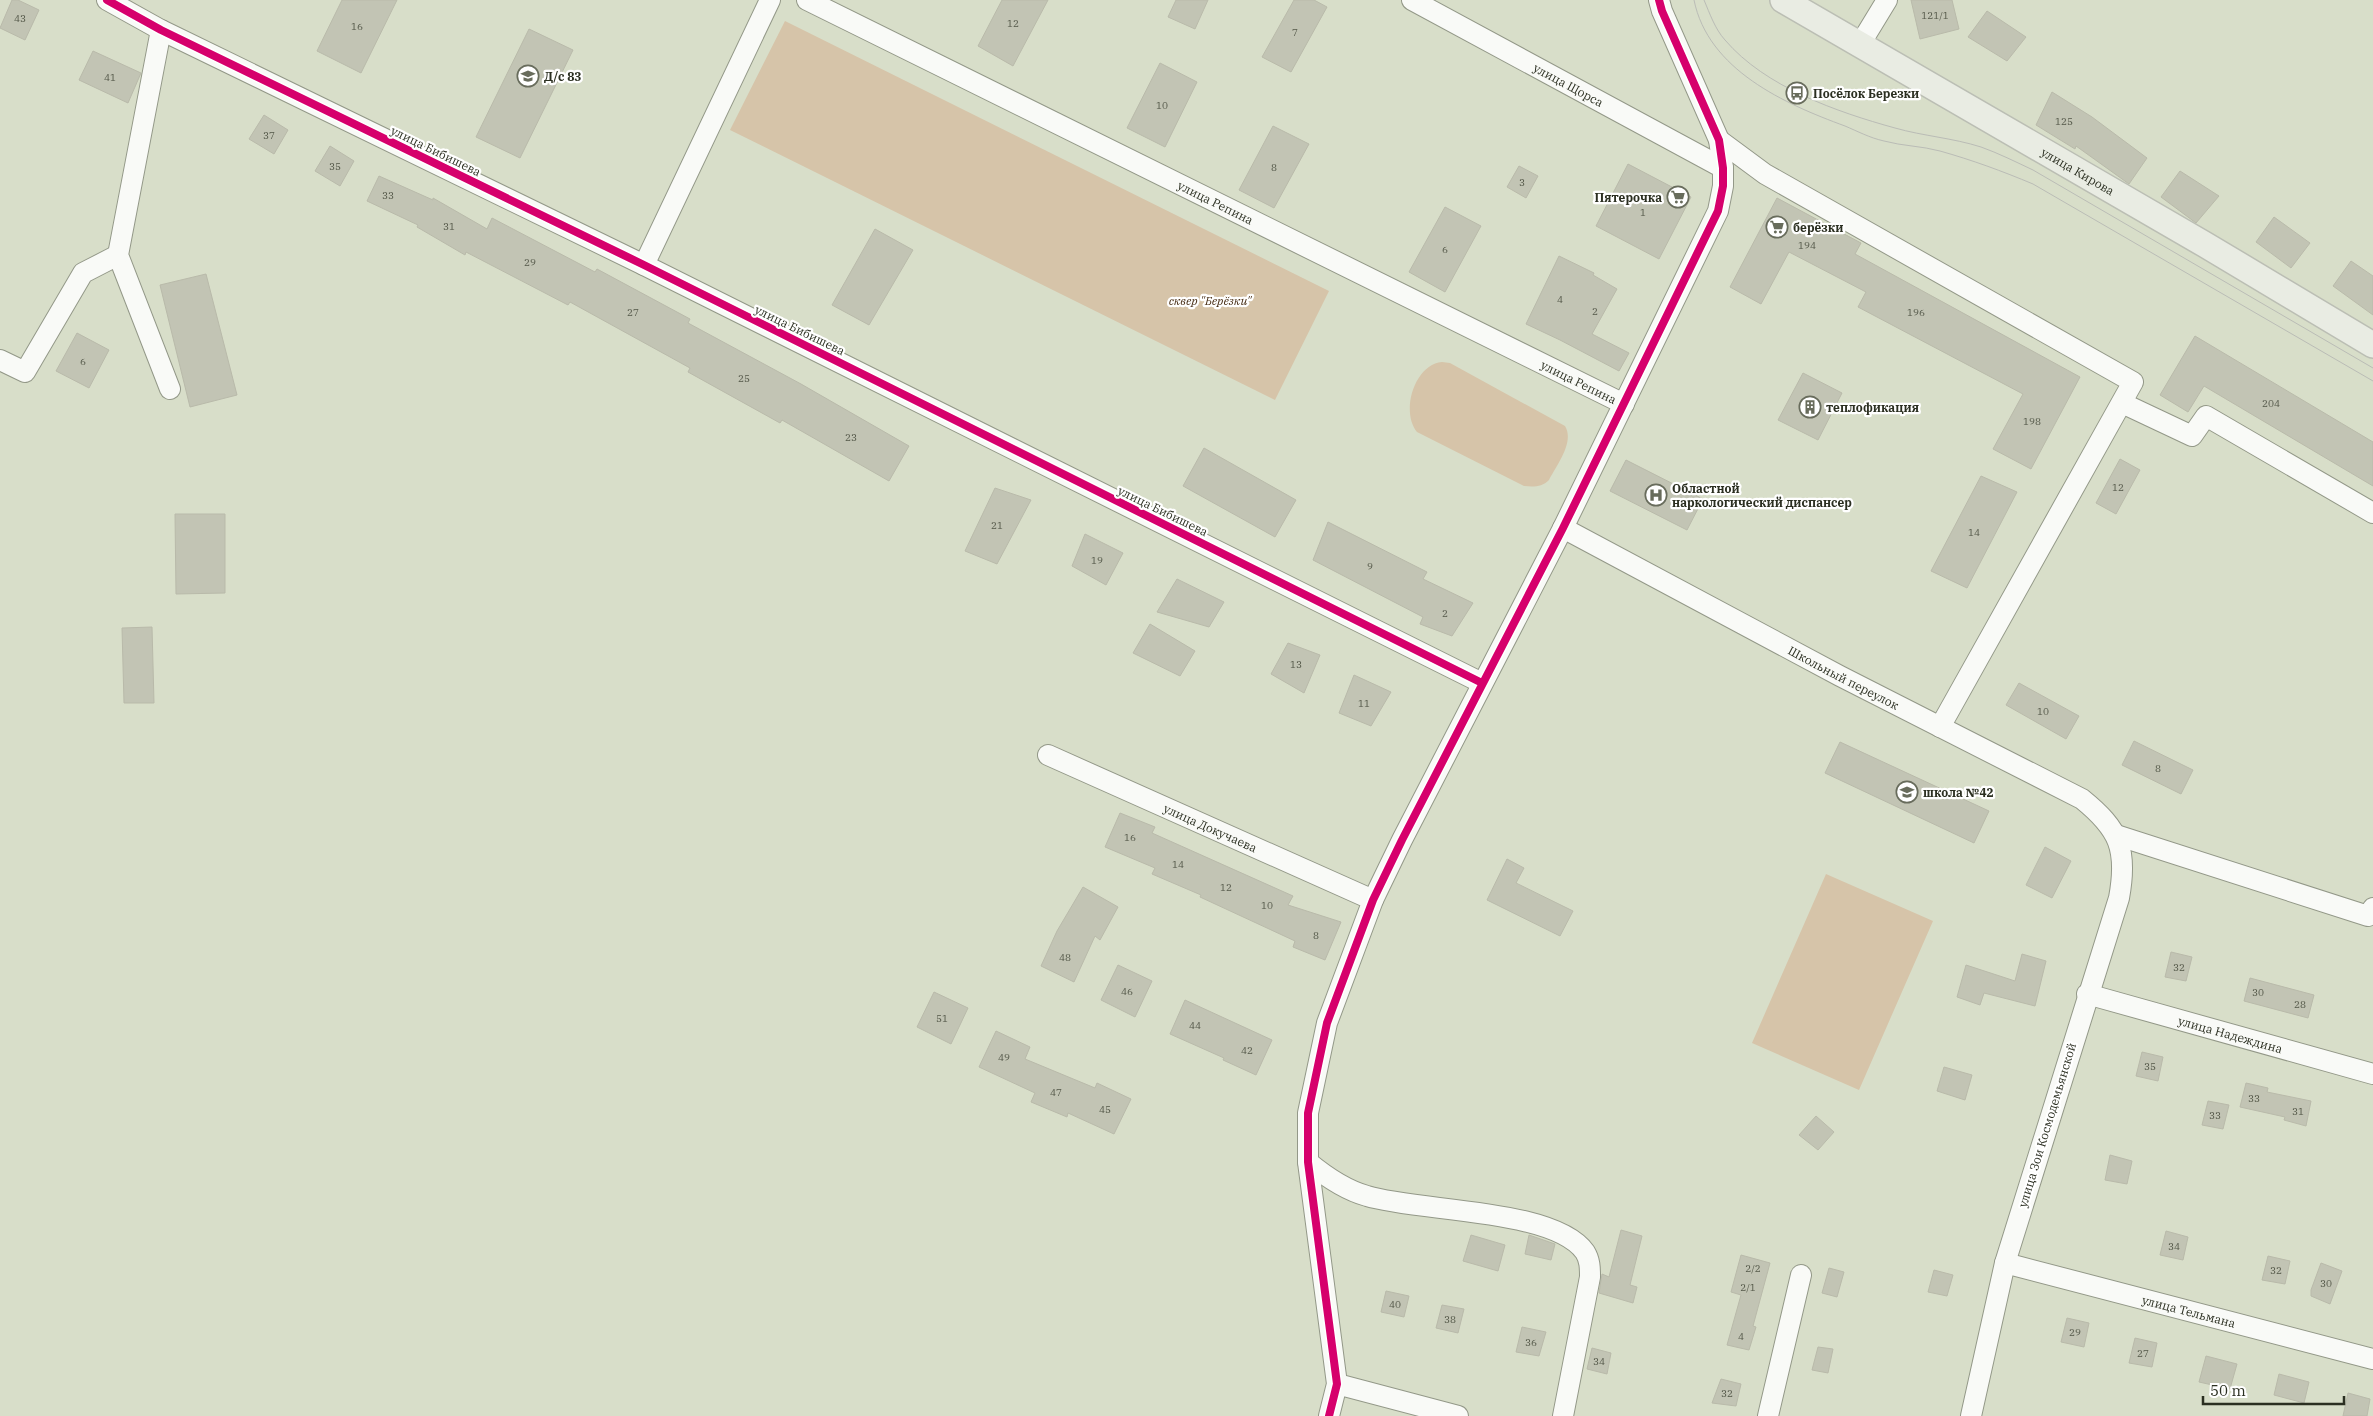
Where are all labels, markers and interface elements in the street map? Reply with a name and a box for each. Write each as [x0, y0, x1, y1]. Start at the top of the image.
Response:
house number: 121/1 [1921, 9, 1949, 22]
house number: 43 [14, 12, 26, 25]
house number: 12 [1007, 17, 1019, 30]
house number: 16 [351, 20, 363, 33]
house number: 7 [1292, 26, 1298, 39]
street label: улица Щорса [1531, 60, 1607, 110]
school or university icon: Д/с 83 [516, 64, 540, 88]
place label: Д/с 83 [544, 69, 582, 84]
house number: 41 [104, 71, 116, 84]
bus stop icon: Посёлок Березки [1785, 81, 1809, 105]
place label: Посёлок Березки [1813, 86, 1919, 101]
house number: 10 [1156, 99, 1168, 112]
house number: 125 [2055, 115, 2073, 128]
street label: улица Бибишева [388, 123, 484, 179]
house number: 37 [263, 129, 275, 142]
street label: улица Кирова [2039, 144, 2118, 198]
house number: 35 [329, 160, 341, 173]
house number: 8 [1271, 161, 1277, 174]
house number: 3 [1519, 176, 1525, 189]
street label: улица Репина [1175, 177, 1256, 227]
supermarket icon: Пятерочка [1666, 185, 1690, 209]
house number: 33 [382, 189, 394, 202]
place label: Пятерочка [1594, 190, 1662, 205]
house number: 1 [1640, 206, 1646, 219]
supermarket icon: берёзки [1765, 215, 1789, 239]
house number: 31 [443, 220, 455, 233]
place label: берёзки [1793, 220, 1843, 235]
house number: 194 [1798, 239, 1816, 252]
house number: 6 [1442, 243, 1448, 256]
house number: 29 [524, 256, 536, 269]
park label: сквер "Берёзки" [1169, 293, 1253, 308]
house number: 4 [1557, 293, 1563, 306]
street label: улица Бибишева [752, 302, 848, 358]
house number: 2 [1592, 305, 1598, 318]
house number: 27 [627, 306, 639, 319]
house number: 196 [1907, 306, 1925, 319]
house number: 6 [80, 355, 86, 368]
street label: улица Репина [1539, 357, 1619, 407]
house number: 25 [738, 372, 750, 385]
building icon: теплофикация [1798, 395, 1822, 419]
house number: 204 [2262, 397, 2280, 410]
place label: теплофикация [1826, 400, 1919, 415]
house number: 198 [2023, 415, 2041, 428]
house number: 23 [845, 431, 857, 444]
place label: Областной наркологический диспансер [1672, 481, 1852, 510]
house number: 12 [2112, 481, 2124, 494]
street label: улица Бибишева [1115, 483, 1211, 539]
hospital icon: Областной наркологический диспансер [1644, 483, 1668, 507]
house number: 21 [991, 519, 1003, 532]
house number: 14 [1968, 526, 1980, 539]
house number: 19 [1091, 554, 1103, 567]
house number: 9 [1367, 560, 1373, 573]
house number: 2 [1442, 607, 1448, 620]
street label: Школьный переулок [1786, 642, 1902, 712]
house number: 13 [1290, 658, 1302, 671]
house number: 11 [1358, 697, 1370, 710]
house number: 10 [2037, 705, 2049, 718]
house number: 8 [2155, 762, 2161, 775]
school or university icon: школа №42 [1895, 780, 1919, 804]
place label: школа №42 [1923, 785, 1994, 800]
street label: улица Докучаева [1162, 800, 1260, 855]
house number: 16 [1124, 831, 1136, 844]
house number: 14 [1172, 858, 1184, 871]
house number: 12 [1220, 881, 1232, 894]
house number: 10 [1261, 899, 1273, 912]
house number: 8 [1313, 929, 1319, 942]
house number: 48 [1059, 951, 1071, 964]
house number: 32 [2173, 961, 2185, 974]
house number: 46 [1121, 985, 1133, 998]
house number: 30 [2252, 986, 2264, 999]
house number: 28 [2294, 998, 2306, 1011]
house number: 51 [936, 1012, 948, 1025]
street label: улица Надеждина [2177, 1012, 2285, 1056]
house number: 44 [1189, 1019, 1201, 1032]
street label: улица Зои Космодемьянской [2015, 1041, 2079, 1209]
house number: 42 [1241, 1044, 1253, 1057]
house number: 49 [998, 1051, 1010, 1064]
house number: 35 [2144, 1060, 2156, 1073]
house number: 47 [1050, 1086, 1062, 1099]
house number: 33 [2248, 1092, 2260, 1105]
house number: 45 [1099, 1103, 1111, 1116]
house number: 31 [2292, 1105, 2304, 1118]
house number: 33 [2209, 1109, 2221, 1122]
house number: 34 [2168, 1240, 2180, 1253]
house number: 2/2 [1745, 1262, 1761, 1275]
house number: 32 [2270, 1264, 2282, 1277]
house number: 30 [2320, 1277, 2332, 1290]
house number: 2/1 [1740, 1281, 1756, 1294]
street label: улица Тельмана [2141, 1292, 2238, 1330]
house number: 40 [1389, 1298, 1401, 1311]
house number: 38 [1444, 1313, 1456, 1326]
house number: 29 [2069, 1326, 2081, 1339]
house number: 4 [1738, 1330, 1744, 1343]
house number: 36 [1525, 1336, 1537, 1349]
house number: 27 [2137, 1347, 2149, 1360]
house number: 34 [1593, 1355, 1605, 1368]
scale bar [2203, 1374, 2344, 1406]
text: 50 m [2210, 1381, 2246, 1400]
house number: 32 [1721, 1387, 1733, 1400]

